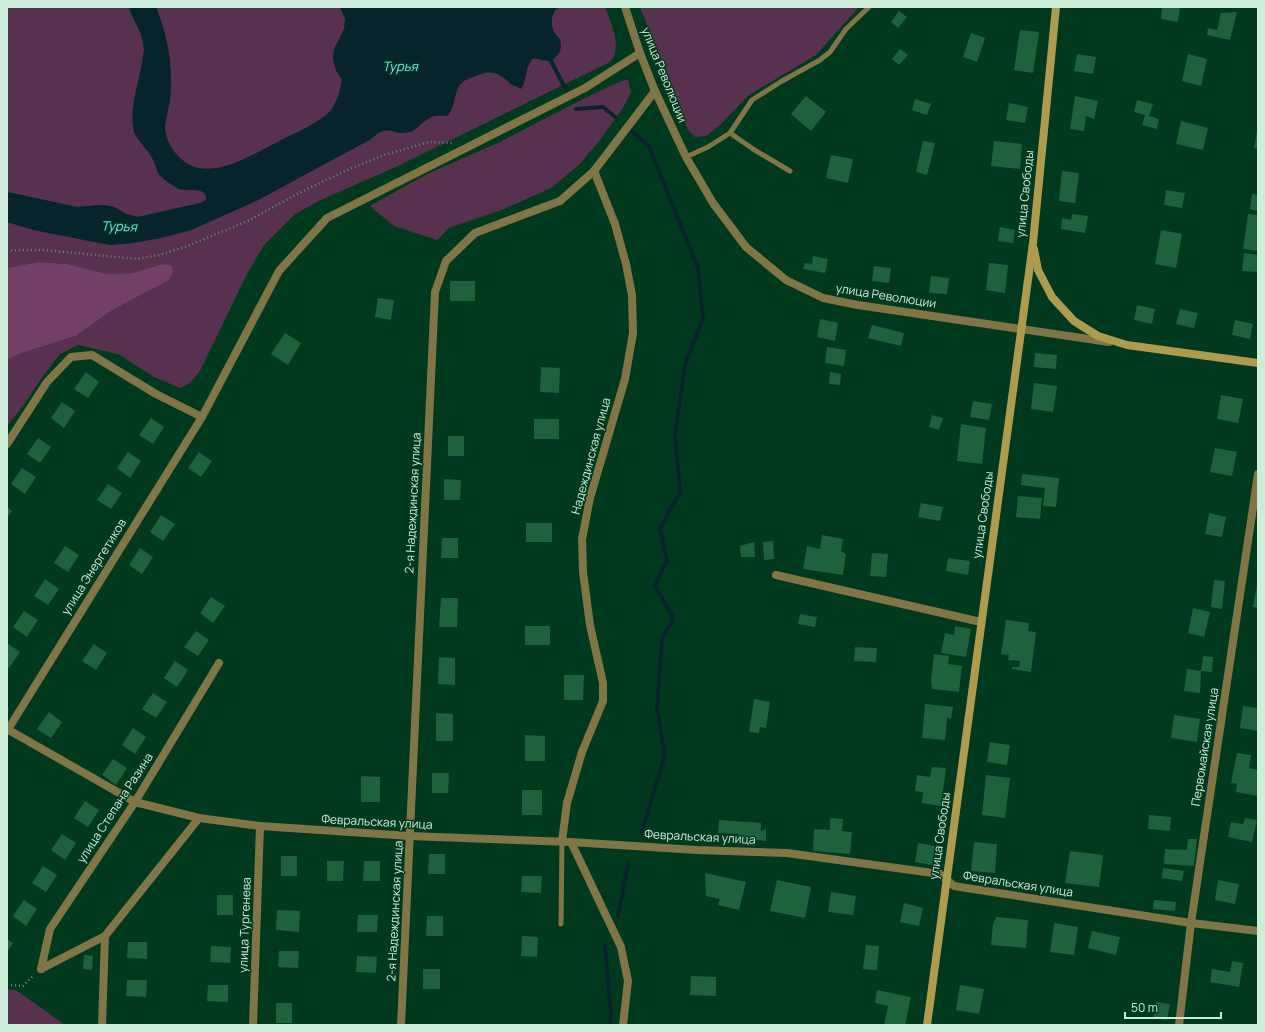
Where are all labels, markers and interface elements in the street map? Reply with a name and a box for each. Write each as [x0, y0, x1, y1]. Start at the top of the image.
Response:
street label: улица Революции [638, 25, 691, 125]
water label: Турья [382, 57, 420, 75]
street label: улица Свободы [1011, 149, 1038, 238]
water label: Турья [101, 216, 139, 236]
street label: улица Революции [835, 279, 938, 312]
street label: Надеждинская улица [567, 396, 614, 516]
street label: 2-я Надеждинская улица [400, 432, 425, 574]
street label: улица Свободы [968, 470, 997, 560]
street label: улица Энергетиков [57, 515, 130, 618]
street label: Первомайская улица [1187, 686, 1222, 807]
street label: улица Степана Разина [73, 749, 157, 866]
street label: улица Свободы [925, 791, 954, 881]
street label: Февральская улица [321, 810, 433, 833]
street label: Февральская улица [644, 825, 756, 848]
street label: 2-я Надеждинская улица [382, 840, 407, 982]
street label: Февральская улица [962, 866, 1074, 901]
street label: улица Тургенева [234, 877, 255, 973]
scale bar [1125, 994, 1221, 1020]
text: 50 m [1131, 999, 1158, 1016]

